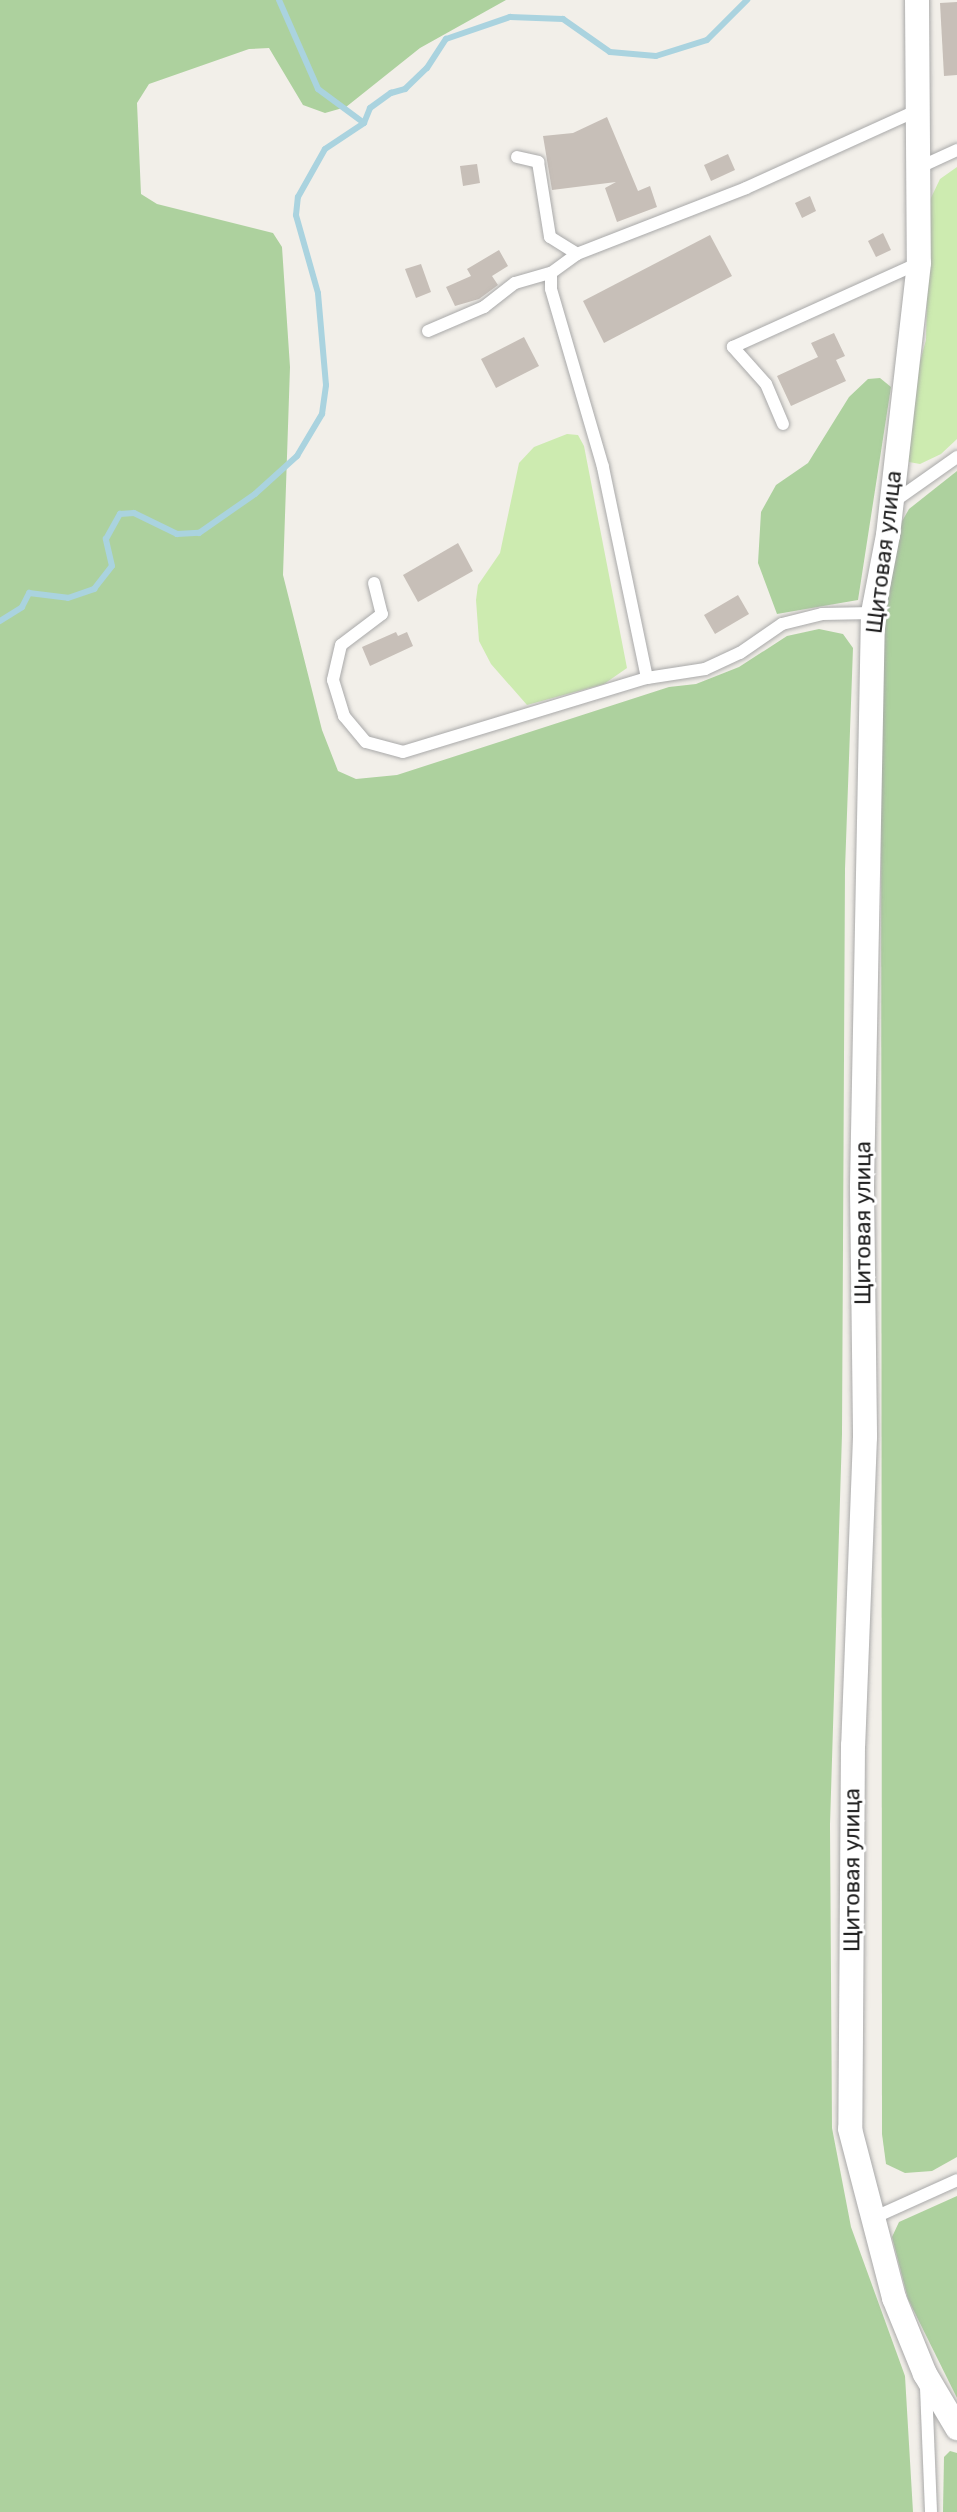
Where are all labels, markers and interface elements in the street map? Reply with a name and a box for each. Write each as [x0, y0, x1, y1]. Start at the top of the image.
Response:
street label: Щитовая улица [861, 469, 907, 635]
street label: Щитовая улица [850, 1141, 876, 1305]
street label: Щитовая улица [839, 1788, 865, 1952]

